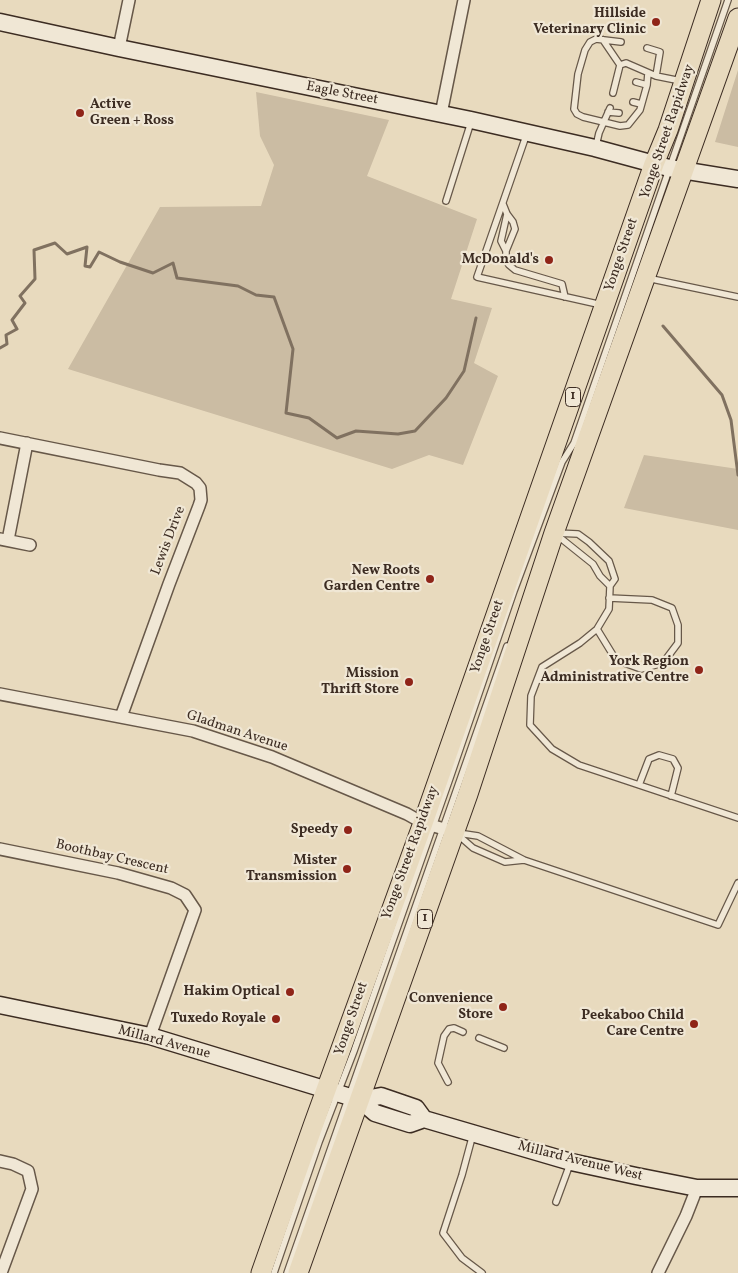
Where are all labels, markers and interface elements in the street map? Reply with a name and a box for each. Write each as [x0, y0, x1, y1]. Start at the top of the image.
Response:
place label: Hillside Veterinary Clinic [533, 6, 646, 38]
marker: Hillside Veterinary Clinic [650, 16, 662, 28]
street label: Yonge Street Rapidway [637, 63, 699, 201]
street label: Eagle Street [305, 79, 379, 109]
place label: Active Green + Ross [90, 97, 174, 130]
marker: Active Green + Ross [74, 107, 86, 119]
street label: Yonge Street [602, 216, 642, 294]
place label: McDonald's [462, 252, 539, 268]
marker: McDonald's [543, 254, 555, 266]
road number: 1 [566, 388, 580, 407]
street label: Lewis Drive [148, 504, 190, 578]
place label: New Roots Garden Centre [324, 563, 420, 596]
marker: New Roots Garden Centre [424, 573, 436, 585]
street label: Yonge Street [468, 598, 508, 676]
place label: York Region Administrative Centre [540, 654, 689, 686]
marker: York Region Administrative Centre [693, 664, 705, 676]
place label: Mission Thrift Store [321, 666, 399, 699]
marker: Mission Thrift Store [403, 676, 415, 688]
street label: Gladman Avenue [184, 708, 290, 756]
street label: Yonge Street Rapidway [379, 784, 443, 922]
place label: Speedy [291, 822, 338, 838]
marker: Speedy [342, 824, 354, 836]
street label: Boothbay Crescent [54, 837, 170, 879]
place label: Mister Transmission [246, 853, 337, 886]
marker: Mister Transmission [341, 863, 353, 875]
road number: 1 [418, 910, 432, 929]
street label: Yonge Street [332, 980, 372, 1058]
place label: Hakim Optical [183, 984, 280, 1000]
marker: Hakim Optical [284, 986, 296, 998]
place label: Convenience Store [409, 991, 493, 1024]
marker: Convenience Store [497, 1001, 509, 1013]
place label: Peekaboo Child Care Centre [581, 1008, 684, 1040]
place label: Tuxedo Royale [171, 1011, 266, 1027]
marker: Tuxedo Royale [270, 1013, 282, 1025]
marker: Peekaboo Child Care Centre [688, 1018, 700, 1030]
street label: Millard Avenue [116, 1023, 212, 1063]
street label: Millard Avenue West [516, 1138, 644, 1186]

